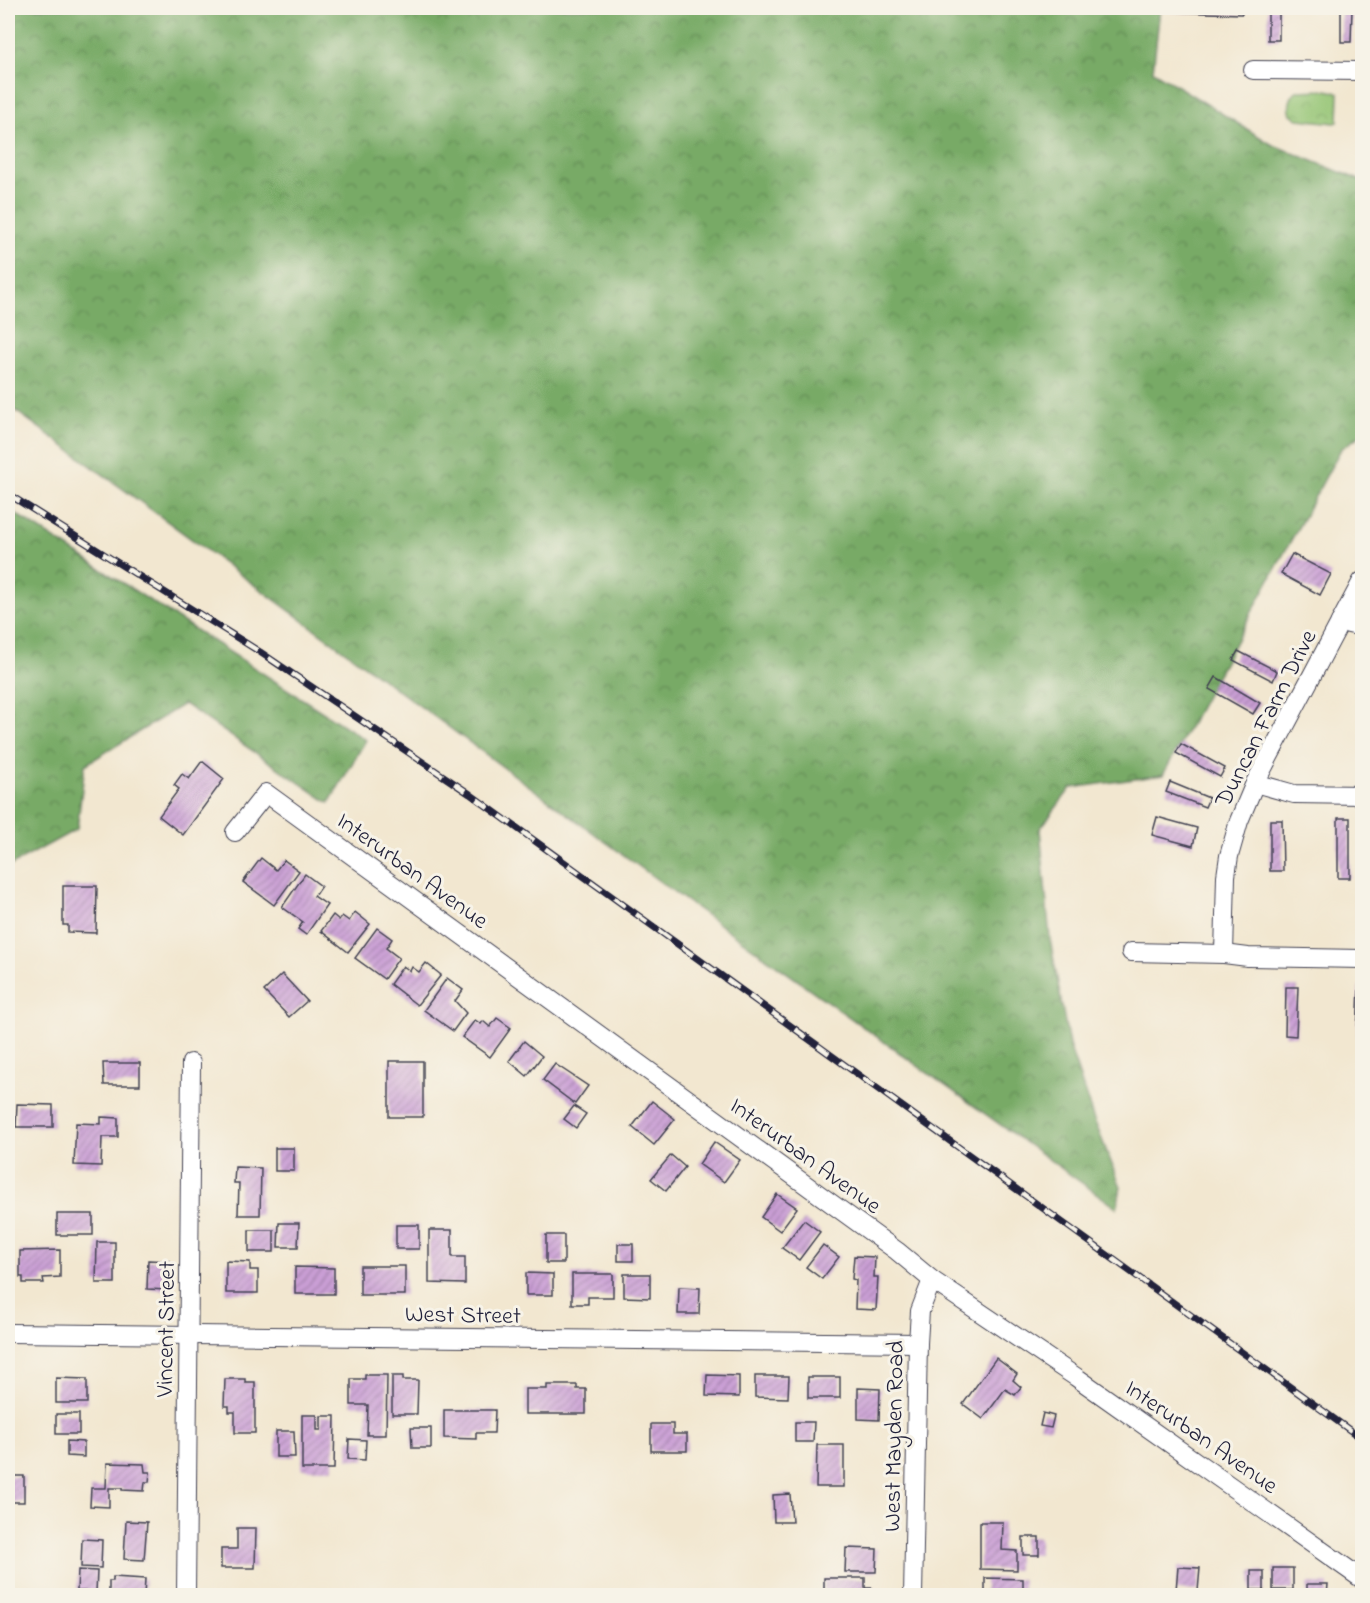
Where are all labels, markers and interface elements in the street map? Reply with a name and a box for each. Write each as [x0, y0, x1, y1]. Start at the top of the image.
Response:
street label: Duncan Farm Drive [1207, 624, 1327, 815]
street label: Interurban Avenue [328, 805, 495, 939]
street label: Interurban Avenue [721, 1090, 888, 1224]
street label: Vincent Street [149, 1261, 186, 1399]
street label: West Street [405, 1298, 521, 1335]
street label: West Mayden Road [876, 1339, 916, 1532]
street label: Interurban Avenue [1117, 1372, 1285, 1504]

